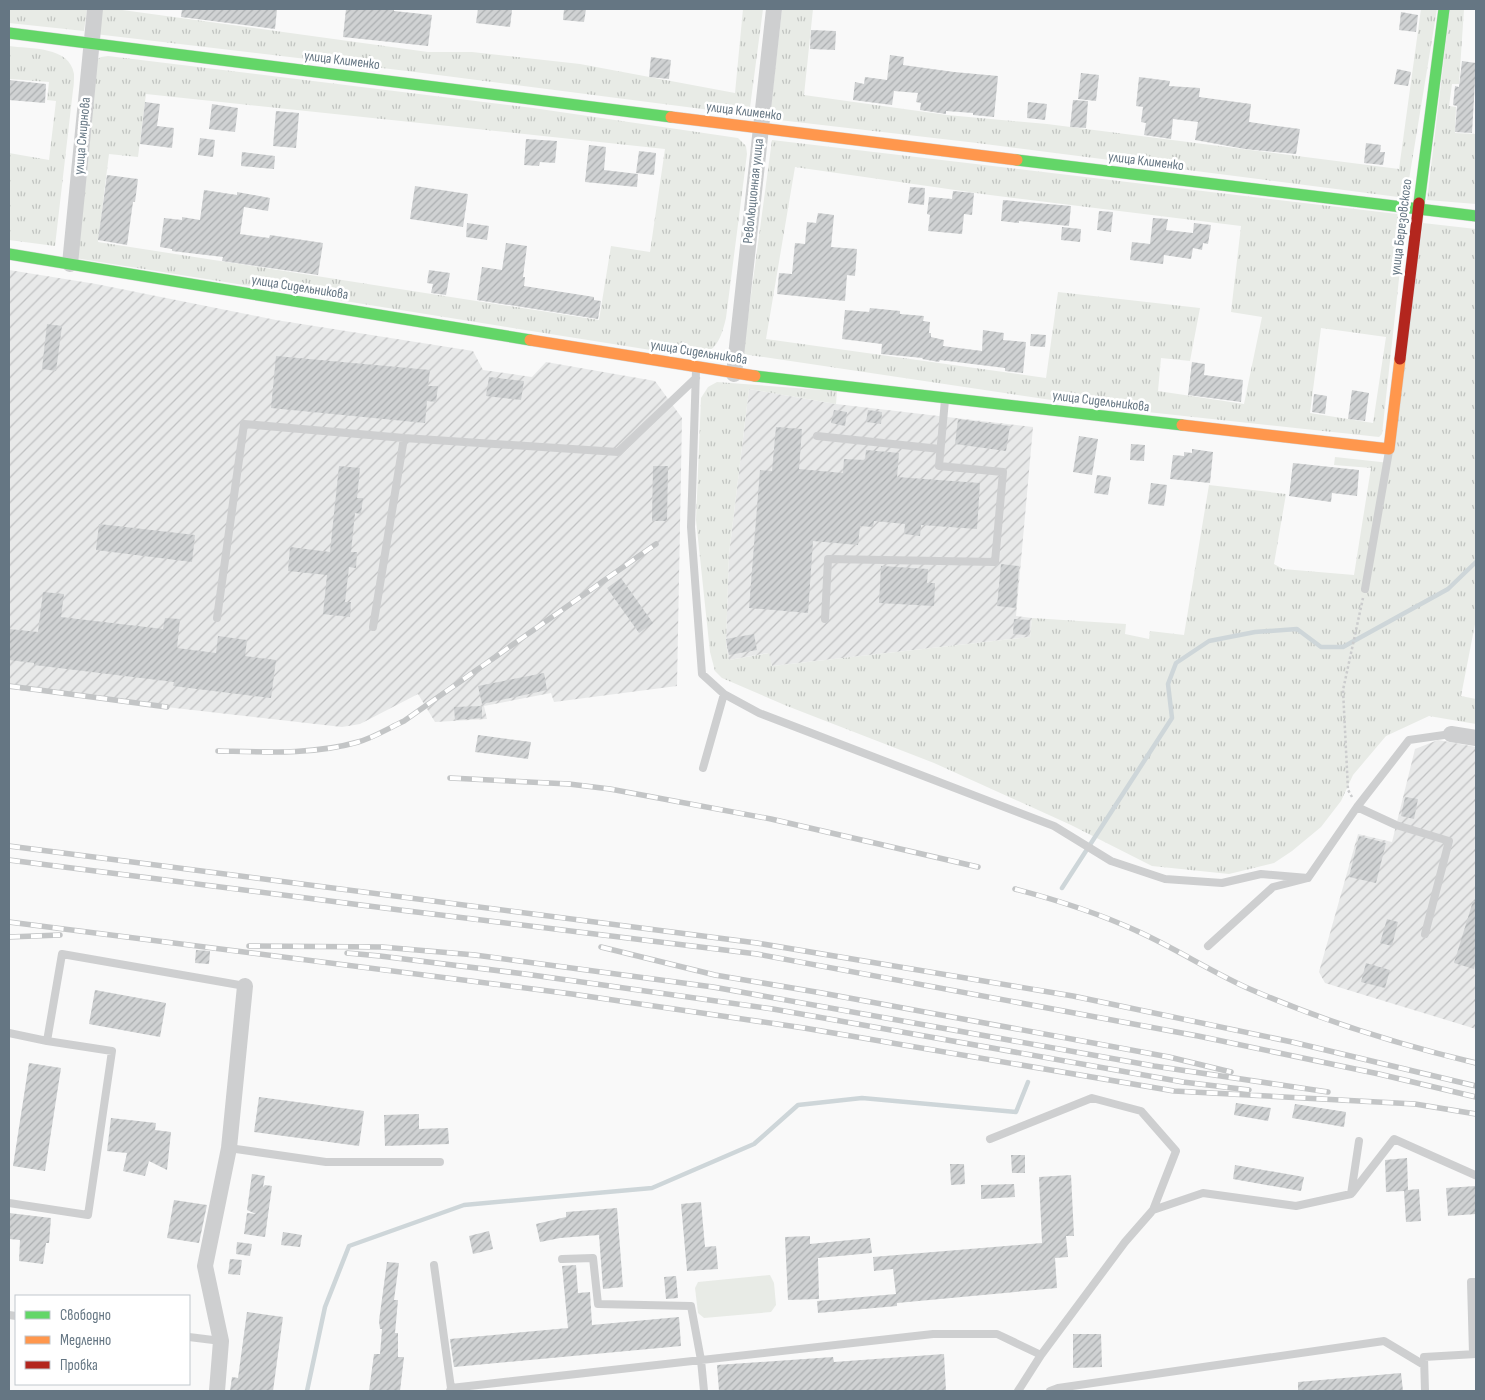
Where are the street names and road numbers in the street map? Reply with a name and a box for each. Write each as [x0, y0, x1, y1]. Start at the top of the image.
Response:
street label: улица Клименко [303, 47, 381, 73]
street label: улица Смирнова [70, 97, 94, 175]
street label: улица Клименко [705, 98, 783, 124]
street label: Революционная улица [739, 138, 767, 244]
street label: улица Клименко [1107, 148, 1185, 174]
street label: улица Березовского [1387, 178, 1415, 276]
street label: улица Сидельникова [250, 271, 350, 303]
street label: улица Сидельникова [649, 336, 749, 368]
street label: улица Сидельникова [1051, 387, 1151, 415]

